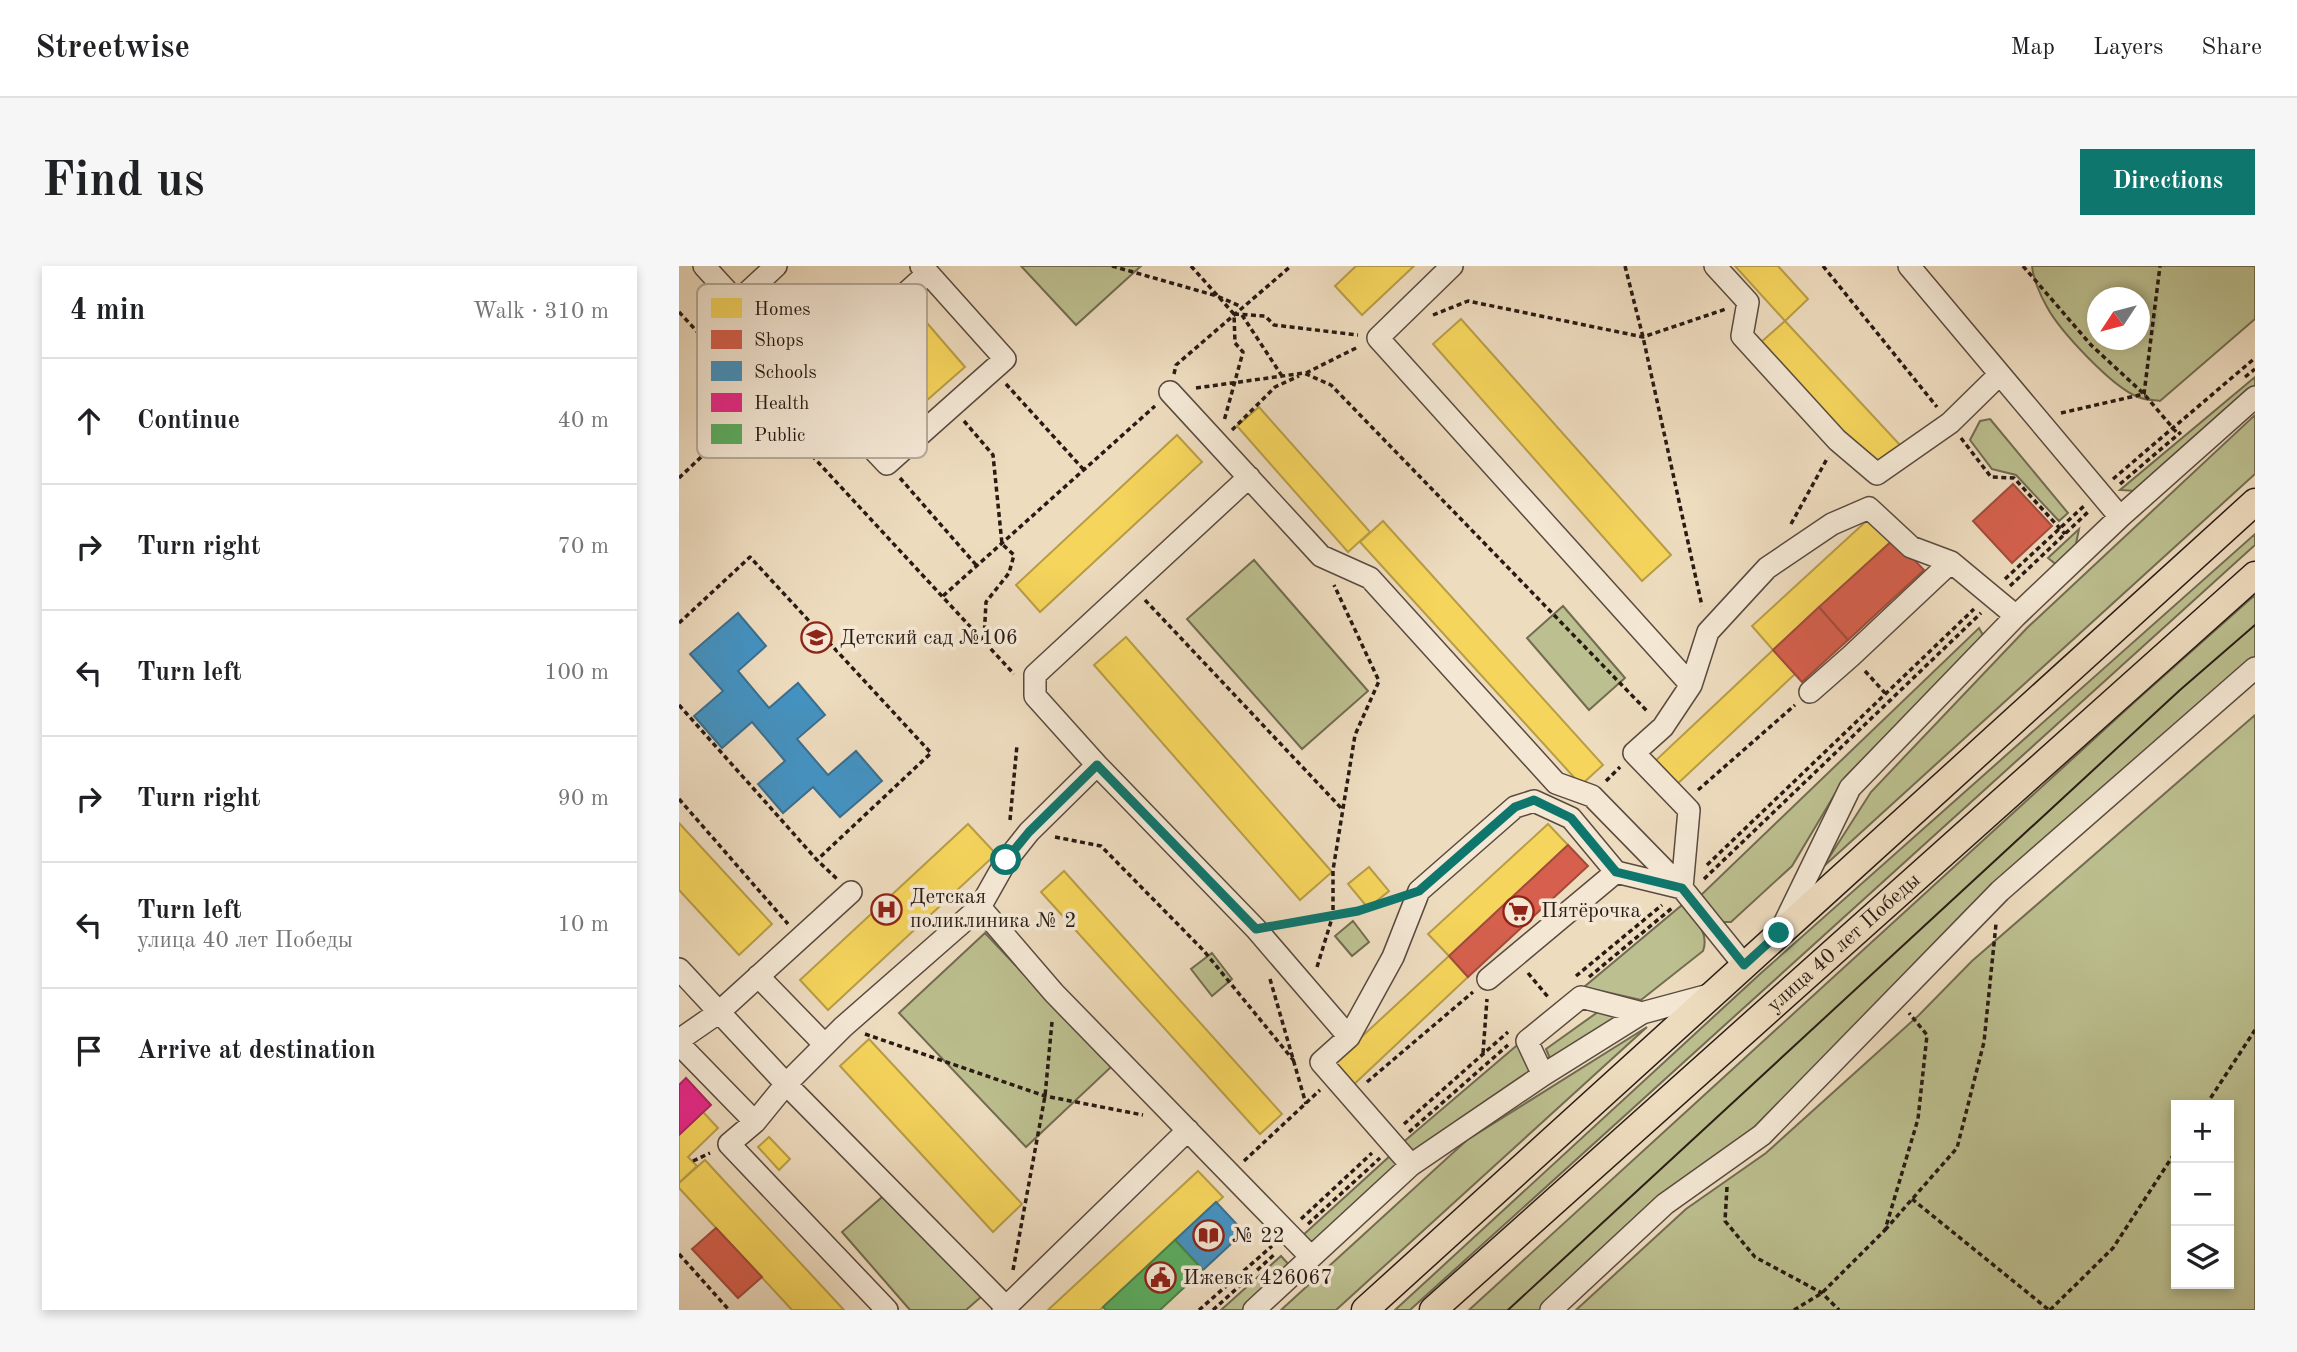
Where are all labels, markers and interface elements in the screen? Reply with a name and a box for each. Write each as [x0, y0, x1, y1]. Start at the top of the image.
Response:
text: Streetwise [35, 32, 190, 65]
text: Map [2011, 36, 2055, 60]
text: Layers [2093, 36, 2163, 60]
text: Share [2201, 36, 2262, 60]
button: Directions [2080, 149, 2255, 215]
text: Find us [42, 158, 205, 207]
legend [697, 284, 927, 458]
north arrow [2087, 287, 2150, 350]
text: 4 min [70, 296, 145, 326]
text: Walk · 310 m [473, 300, 609, 323]
text: Homes [754, 301, 810, 320]
text: Shops [754, 332, 804, 351]
text: Schools [754, 364, 817, 383]
text: Health [754, 395, 809, 414]
icon: ahead [70, 402, 108, 440]
text: Continue [137, 408, 240, 434]
text: 40 m [558, 409, 609, 432]
text: Public [754, 427, 805, 446]
icon: right [70, 528, 108, 566]
text: Turn right [137, 534, 260, 560]
text: 70 m [558, 535, 609, 558]
school or university icon: Детский сад №106 [800, 621, 834, 655]
place label: Детский сад №106 [840, 628, 1018, 649]
icon: left [70, 654, 108, 692]
text: Turn left [137, 660, 242, 686]
text: 100 m [544, 661, 609, 684]
icon: right [70, 780, 108, 818]
text: Turn right [137, 786, 260, 812]
text: 90 m [558, 787, 609, 810]
route start [990, 844, 1021, 875]
street label: улица 40 лет Победы [1763, 869, 1924, 1016]
place label: Детская поликлиника № 2 [910, 887, 1076, 932]
hospital icon: Детская поликлиника № 2 [870, 892, 904, 926]
supermarket icon: Пятёрочка [1501, 894, 1535, 928]
text: Turn left [137, 898, 242, 924]
place label: Пятёрочка [1541, 901, 1641, 922]
icon: left [70, 906, 108, 944]
text: 10 m [558, 913, 609, 936]
route end [1763, 917, 1794, 948]
text: улица 40 лет Победы [137, 929, 353, 952]
icon: arrive [70, 1032, 108, 1070]
text: Arrive at destination [137, 1038, 376, 1064]
map controls [2171, 1100, 2234, 1289]
button: + [2171, 1100, 2234, 1163]
button: − [2171, 1163, 2234, 1226]
library icon: № 22 [1192, 1219, 1226, 1253]
place label: № 22 [1232, 1226, 1285, 1247]
button: layers [2171, 1226, 2234, 1289]
public building icon: Ижевск 426067 [1143, 1261, 1177, 1295]
place label: Ижевск 426067 [1183, 1268, 1333, 1289]

